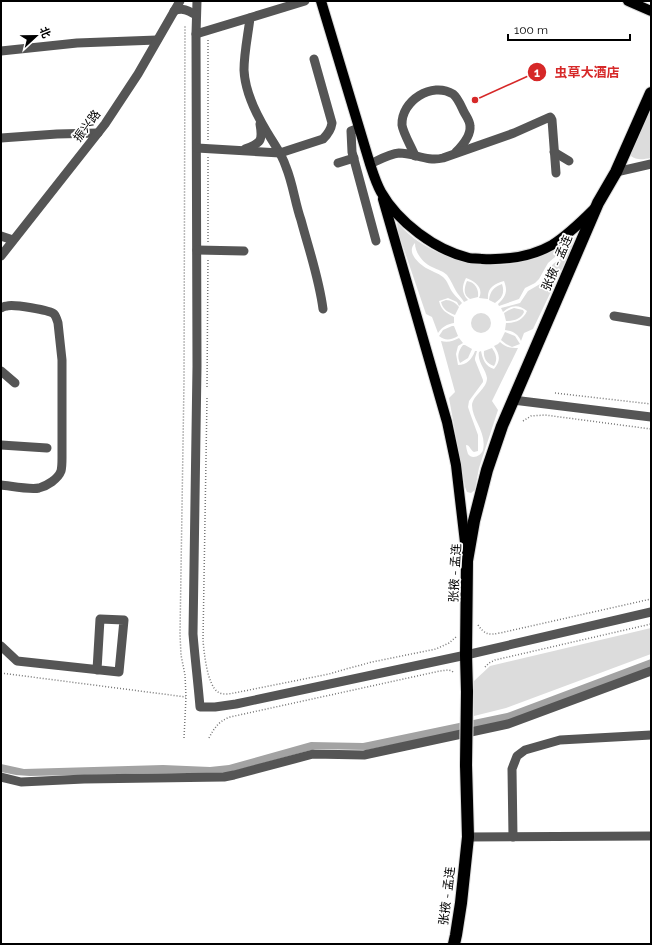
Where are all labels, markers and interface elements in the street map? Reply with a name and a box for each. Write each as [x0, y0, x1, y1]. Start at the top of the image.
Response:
north arrow [16, 16, 56, 56]
scale bar [508, 16, 630, 42]
text: 100 m [514, 23, 548, 37]
text: 北 [37, 25, 53, 40]
callout: 虫草大酒店 [527, 60, 628, 85]
text: 虫草大酒店 [554, 65, 620, 80]
text: 1 [534, 66, 540, 80]
street label: 振兴路 [71, 107, 103, 145]
street label: 张掖 - 孟连 [539, 233, 575, 293]
street label: 张掖 - 孟连 [446, 543, 464, 603]
street label: 张掖 - 孟连 [436, 866, 458, 926]

